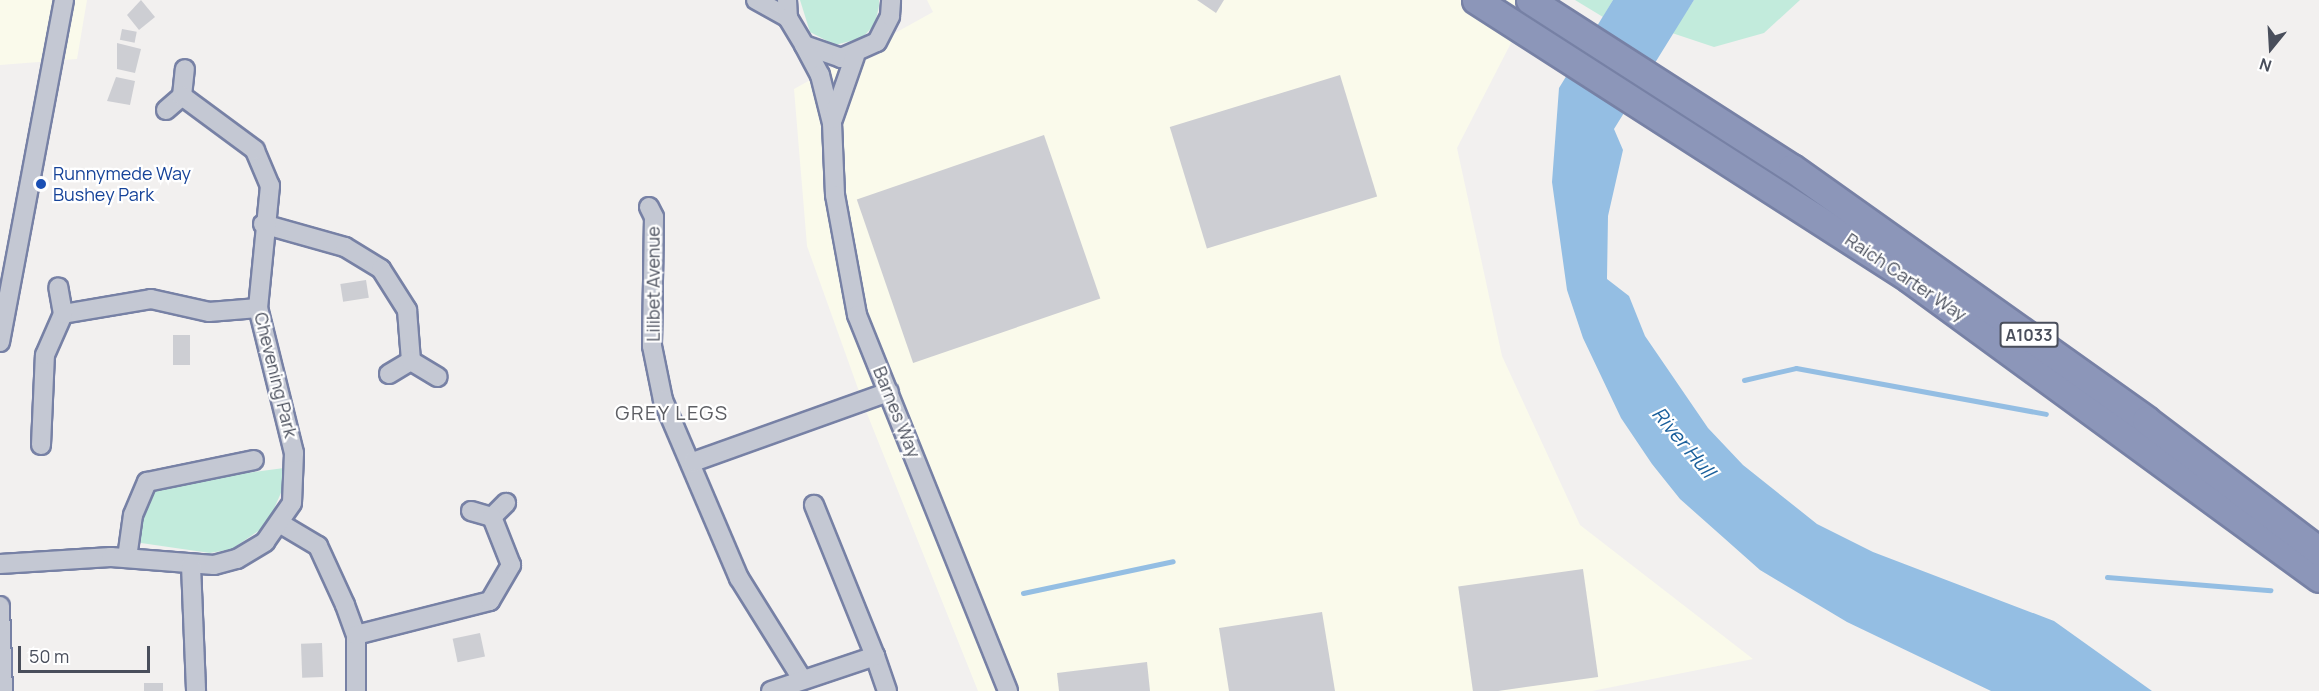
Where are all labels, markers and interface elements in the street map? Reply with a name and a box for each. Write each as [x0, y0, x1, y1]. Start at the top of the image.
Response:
north arrow [2241, 18, 2301, 78]
text: N [2257, 53, 2274, 77]
place label: Runnymede Way Bushey Park [53, 163, 191, 206]
marker: Runnymede Way Bushey Park [34, 177, 48, 191]
street label: Lilibet Avenue [642, 226, 664, 342]
street label: Raich Carter Way [1841, 228, 1971, 326]
street label: Chevening Park [250, 310, 302, 440]
road number: A1033 [1999, 322, 2059, 348]
street label: Barnes Way [869, 363, 925, 461]
district label: GREY LEGS [615, 400, 729, 424]
water label: River Hull [1648, 402, 1720, 482]
scale bar [21, 634, 153, 672]
text: 50 m [29, 644, 69, 668]

